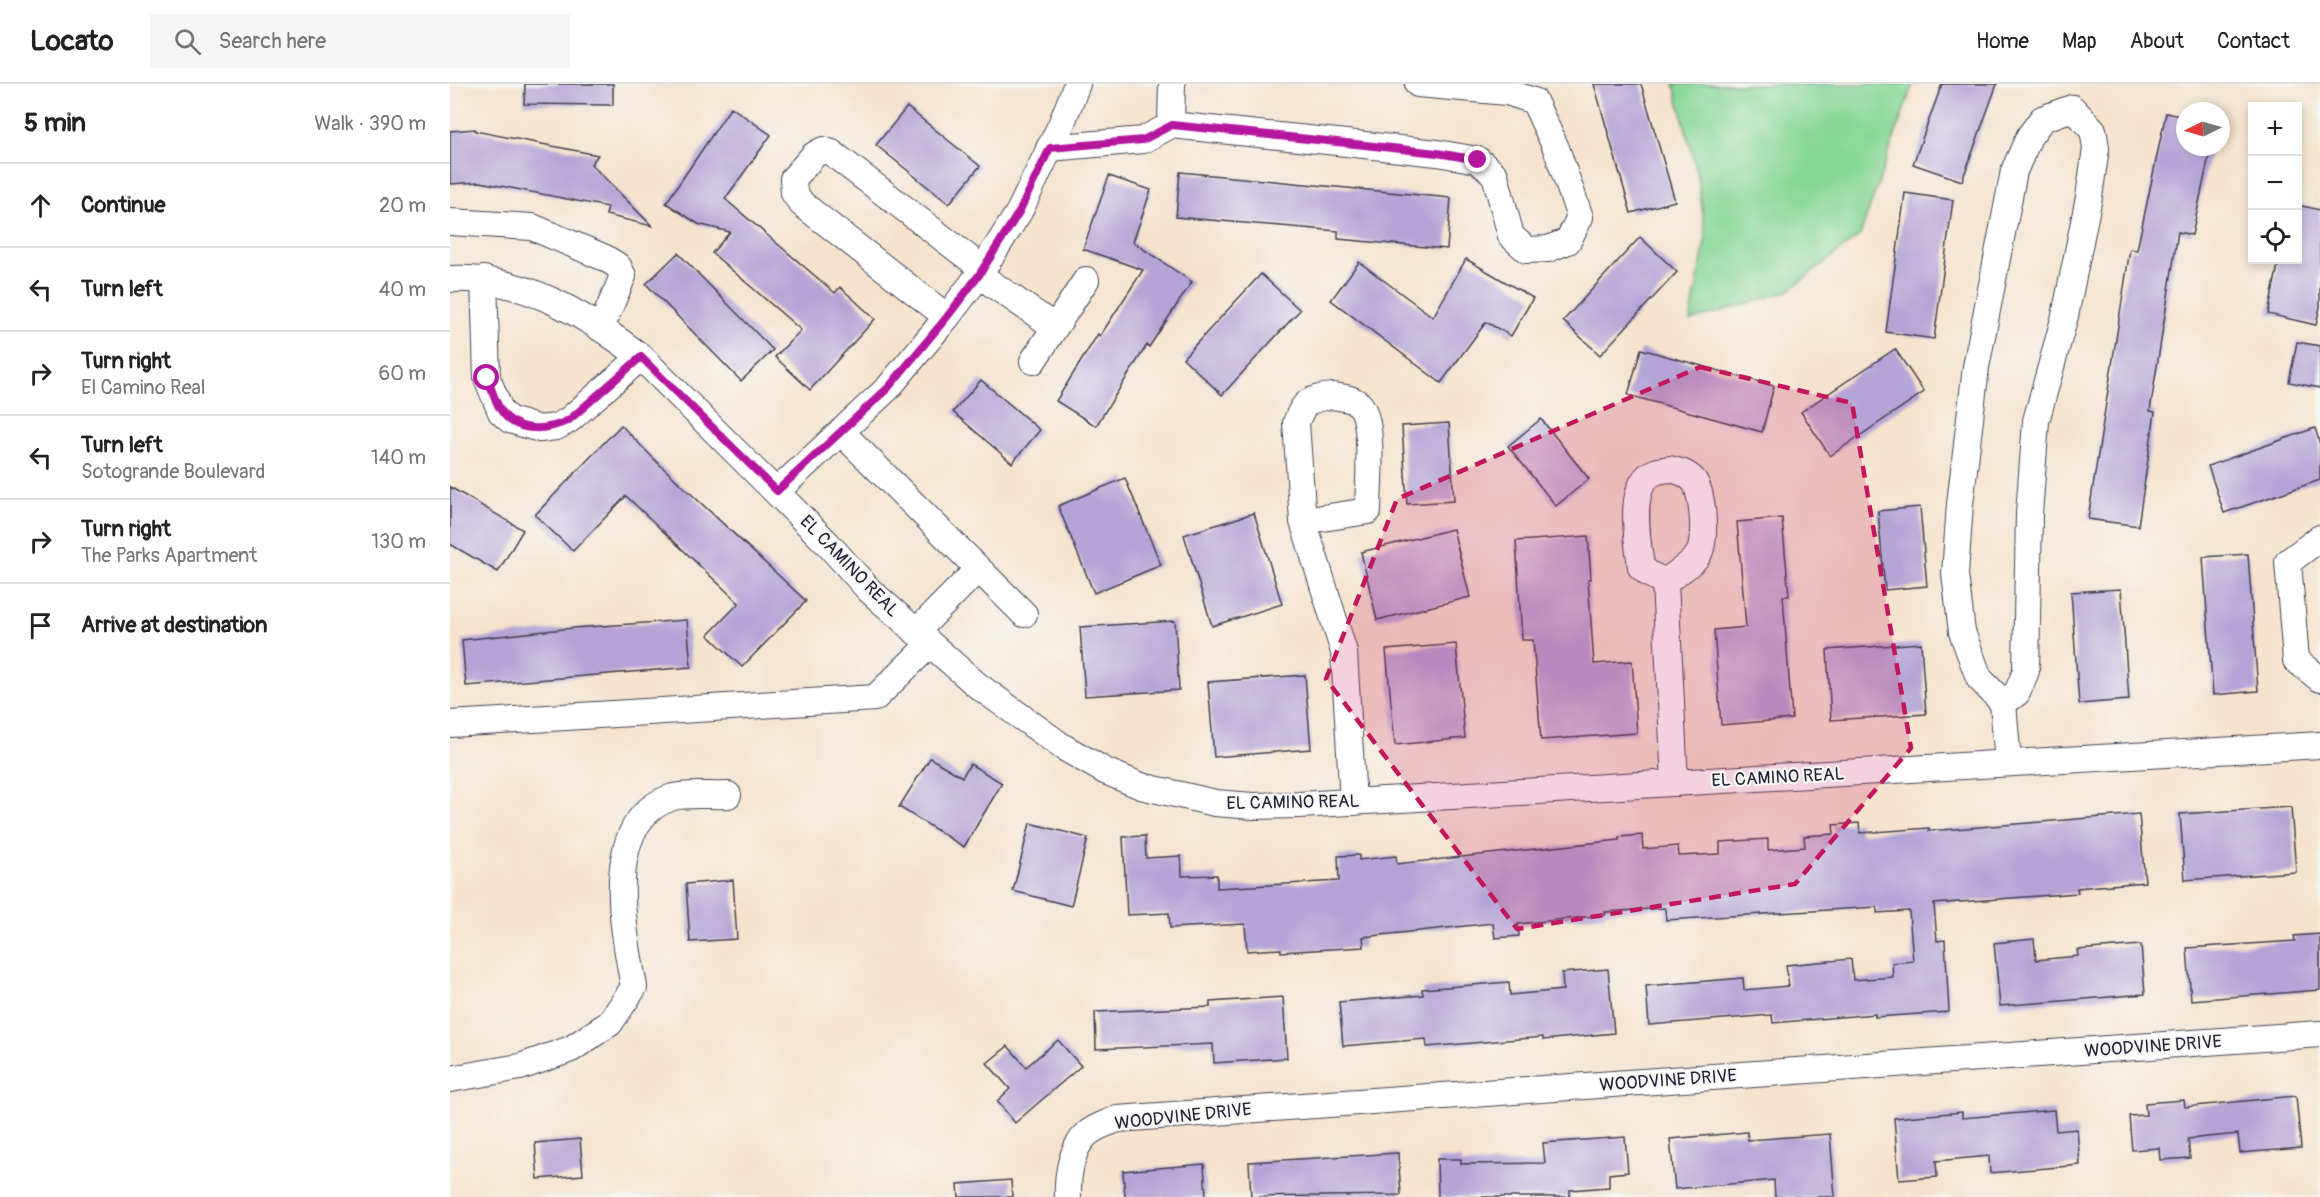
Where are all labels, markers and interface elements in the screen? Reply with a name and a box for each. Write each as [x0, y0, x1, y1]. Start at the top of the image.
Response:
search box [150, 14, 570, 68]
text: Locato [30, 24, 114, 59]
icon: search [171, 25, 204, 58]
text: Search here [219, 27, 326, 55]
text: Home [1976, 28, 2029, 55]
text: Map [2062, 28, 2097, 55]
text: About [2130, 28, 2184, 55]
text: Contact [2217, 28, 2290, 55]
north arrow [2176, 102, 2230, 156]
map controls [2248, 102, 2302, 264]
button: + [2248, 102, 2302, 156]
text: 5 min [24, 107, 86, 139]
text: Walk · 390 m [314, 111, 426, 136]
route end [1464, 146, 1490, 172]
button: − [2248, 156, 2302, 210]
icon: ahead [24, 189, 57, 222]
text: Continue [81, 191, 165, 219]
text: 20 m [379, 193, 426, 218]
button: locate [2248, 210, 2302, 264]
icon: left [24, 273, 57, 306]
text: Turn left [81, 275, 163, 303]
text: 40 m [379, 277, 426, 302]
text: Turn right [81, 347, 171, 375]
icon: right [24, 357, 57, 390]
text: 60 m [379, 361, 426, 386]
route start [473, 364, 499, 390]
text: El Camino Real [81, 375, 206, 400]
text: Turn left [81, 431, 163, 459]
icon: left [24, 441, 57, 474]
text: 140 m [371, 445, 426, 470]
text: Sotogrande Boulevard [81, 459, 265, 484]
street label: EL CAMINO REAL [795, 510, 904, 622]
text: Turn right [81, 515, 171, 543]
icon: right [24, 525, 57, 558]
text: 130 m [371, 529, 426, 554]
text: The Parks Apartment [81, 543, 257, 568]
icon: arrive [24, 609, 57, 642]
text: Arrive at destination [81, 611, 267, 639]
street label: EL CAMINO REAL [1711, 763, 1845, 792]
street label: EL CAMINO REAL [1226, 790, 1360, 815]
street label: WOODVINE DRIVE [2084, 1030, 2223, 1063]
street label: WOODVINE DRIVE [1599, 1064, 1738, 1097]
street label: WOODVINE DRIVE [1113, 1098, 1253, 1135]

